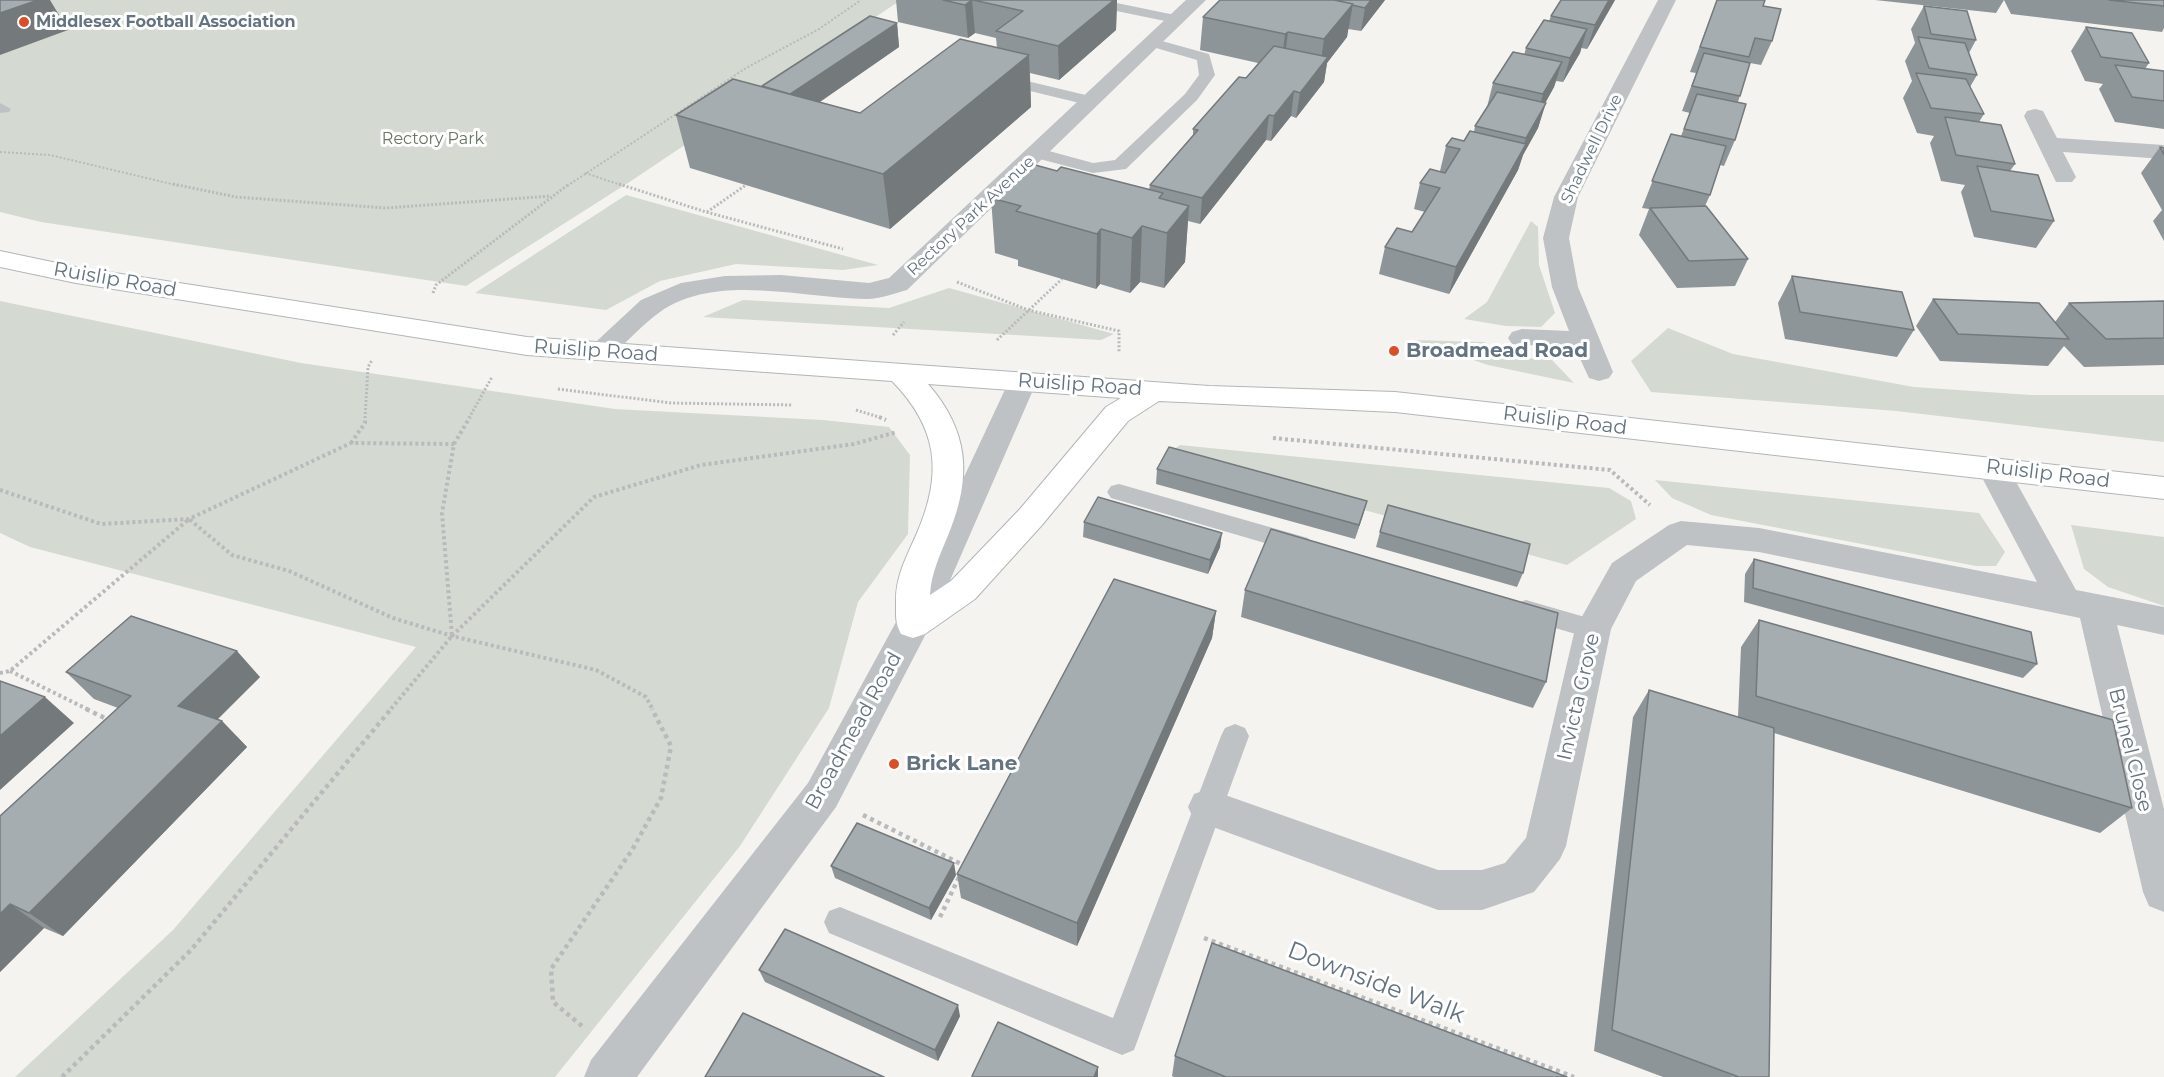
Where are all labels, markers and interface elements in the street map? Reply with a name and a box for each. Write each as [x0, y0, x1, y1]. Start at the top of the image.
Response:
place label: Middlesex Football Association [36, 12, 295, 32]
marker: Middlesex Football Association [17, 15, 31, 29]
street label: Shadwell Drive [1557, 91, 1627, 207]
park label: Rectory Park [382, 129, 484, 149]
street label: Rectory Park Avenue [903, 152, 1039, 280]
street label: Ruislip Road [51, 257, 179, 303]
street label: Ruislip Road [533, 335, 659, 367]
place label: Broadmead Road [1406, 339, 1588, 363]
marker: Broadmead Road [1387, 344, 1401, 358]
street label: Ruislip Road [1017, 369, 1143, 401]
street label: Ruislip Road [1502, 401, 1628, 441]
street label: Ruislip Road [1985, 454, 2111, 494]
street label: Invicta Grove [1553, 631, 1605, 763]
street label: Broadmead Road [801, 648, 907, 814]
street label: Brunel Close [2103, 686, 2157, 814]
place label: Brick Lane [906, 752, 1017, 776]
marker: Brick Lane [887, 757, 901, 771]
street label: Downside Walk [1283, 936, 1469, 1030]

